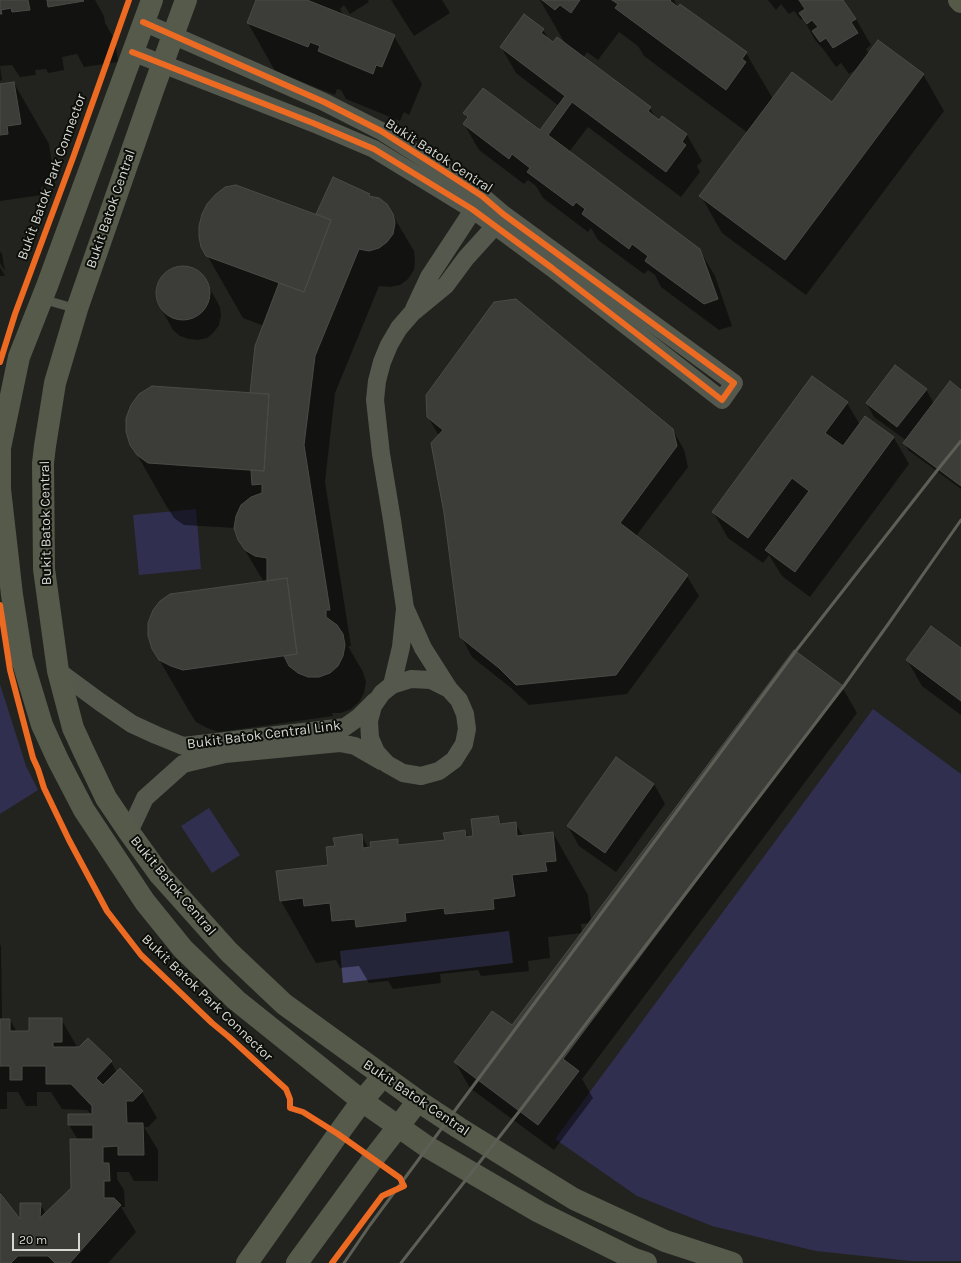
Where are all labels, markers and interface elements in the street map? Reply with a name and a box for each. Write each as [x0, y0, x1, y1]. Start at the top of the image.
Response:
street label: Bukit Batok Park Connector [14, 92, 90, 262]
street label: Bukit Batok Central [382, 115, 496, 197]
street label: Bukit Batok Central [83, 147, 139, 271]
street label: Bukit Batok Central [37, 461, 55, 585]
street label: Bukit Batok Central Link [186, 717, 342, 753]
street label: Bukit Batok Central [127, 833, 219, 939]
street label: Bukit Batok Park Connector [138, 931, 276, 1065]
street label: Bukit Batok Central [360, 1056, 472, 1140]
scale bar [14, 1225, 82, 1251]
text: 20 m [19, 1233, 47, 1247]

